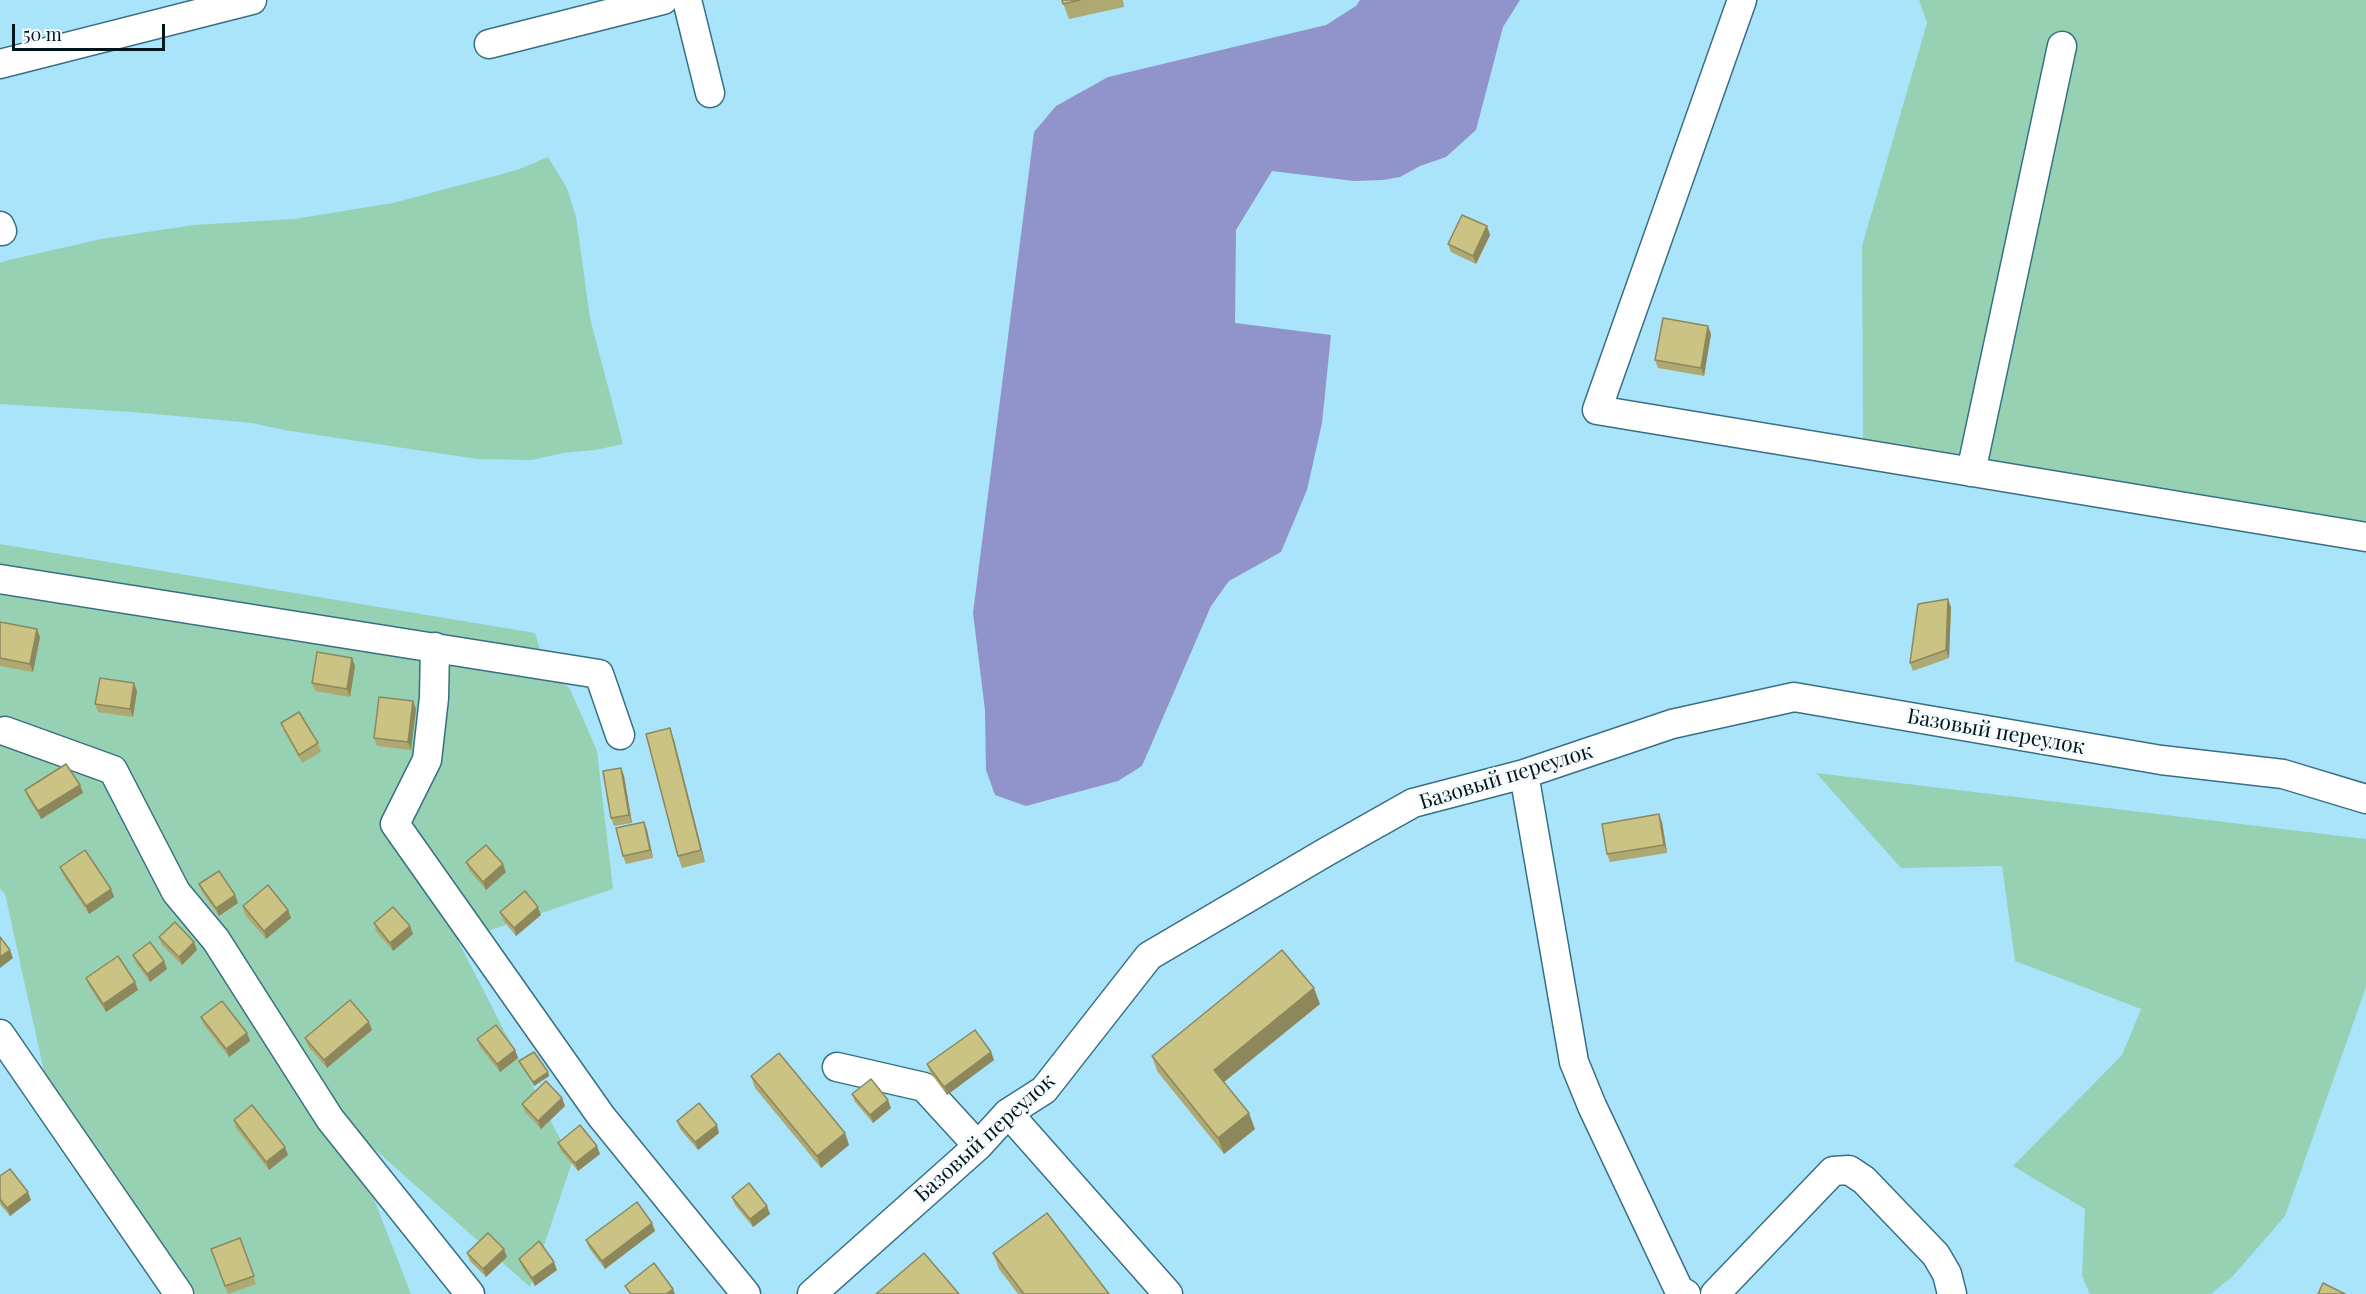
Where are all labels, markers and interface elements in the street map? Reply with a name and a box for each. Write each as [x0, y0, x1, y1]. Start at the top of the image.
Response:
scale bar [15, 12, 168, 50]
text: 50 m [23, 22, 62, 46]
street label: Базовый переулок [1905, 704, 2087, 760]
street label: Базовый переулок [1416, 739, 1596, 815]
street label: Базовый переулок [910, 1068, 1060, 1208]

